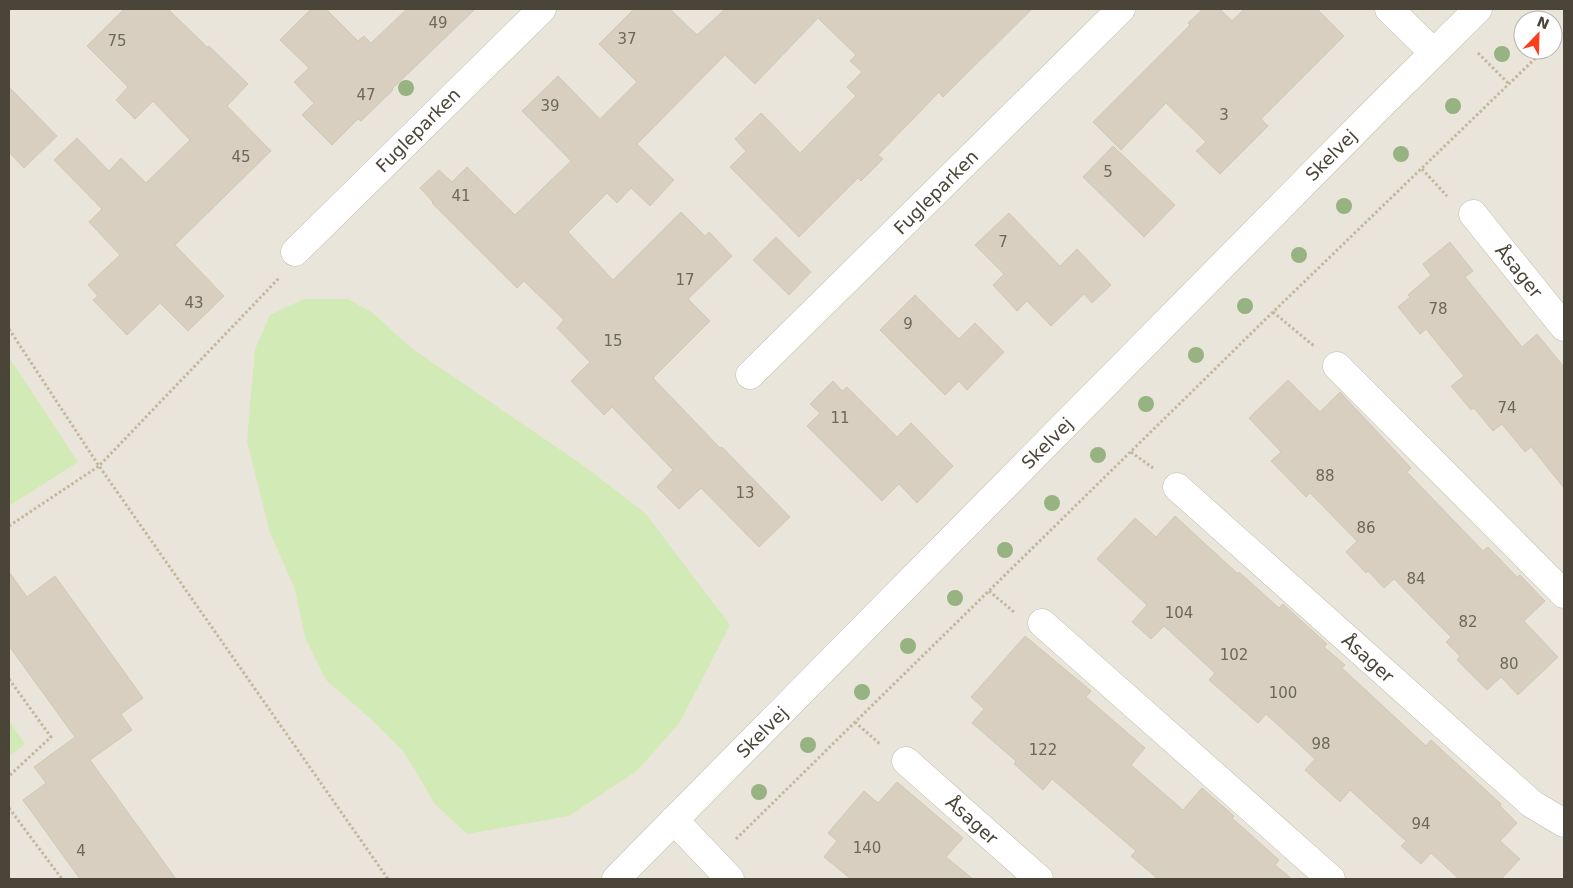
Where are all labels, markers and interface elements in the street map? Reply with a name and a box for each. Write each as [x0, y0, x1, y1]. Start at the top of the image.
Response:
north arrow [1513, 10, 1563, 60]
text: N [1535, 13, 1552, 33]
house number: 49 [428, 14, 448, 32]
house number: 37 [617, 30, 637, 48]
house number: 75 [107, 32, 127, 50]
street label: Fugleparken [372, 84, 464, 176]
house number: 47 [356, 86, 376, 104]
house number: 39 [540, 97, 560, 115]
house number: 3 [1219, 106, 1229, 124]
street label: Skelvej [1301, 125, 1361, 185]
street label: Fugleparken [890, 146, 982, 238]
house number: 45 [231, 148, 251, 166]
house number: 5 [1103, 163, 1113, 181]
house number: 41 [451, 187, 471, 205]
house number: 7 [998, 233, 1008, 251]
street label: Åsager [1491, 240, 1547, 302]
house number: 17 [675, 271, 695, 289]
house number: 43 [184, 294, 204, 312]
house number: 78 [1428, 300, 1448, 318]
house number: 9 [903, 315, 913, 333]
house number: 15 [603, 332, 623, 350]
house number: 74 [1497, 399, 1517, 417]
house number: 11 [830, 409, 850, 427]
street label: Skelvej [1017, 413, 1077, 473]
house number: 88 [1315, 467, 1335, 485]
house number: 13 [735, 484, 755, 502]
house number: 86 [1356, 519, 1376, 537]
house number: 84 [1406, 570, 1426, 588]
house number: 104 [1165, 604, 1193, 622]
house number: 82 [1458, 613, 1478, 631]
street label: Åsager [1338, 629, 1399, 687]
house number: 102 [1220, 646, 1248, 664]
house number: 80 [1499, 655, 1519, 673]
house number: 100 [1269, 684, 1297, 702]
street label: Skelvej [732, 702, 792, 762]
house number: 98 [1311, 735, 1331, 753]
house number: 122 [1029, 741, 1057, 759]
street label: Åsager [942, 791, 1003, 849]
house number: 94 [1411, 815, 1431, 833]
house number: 140 [853, 839, 881, 857]
house number: 4 [76, 842, 86, 860]

